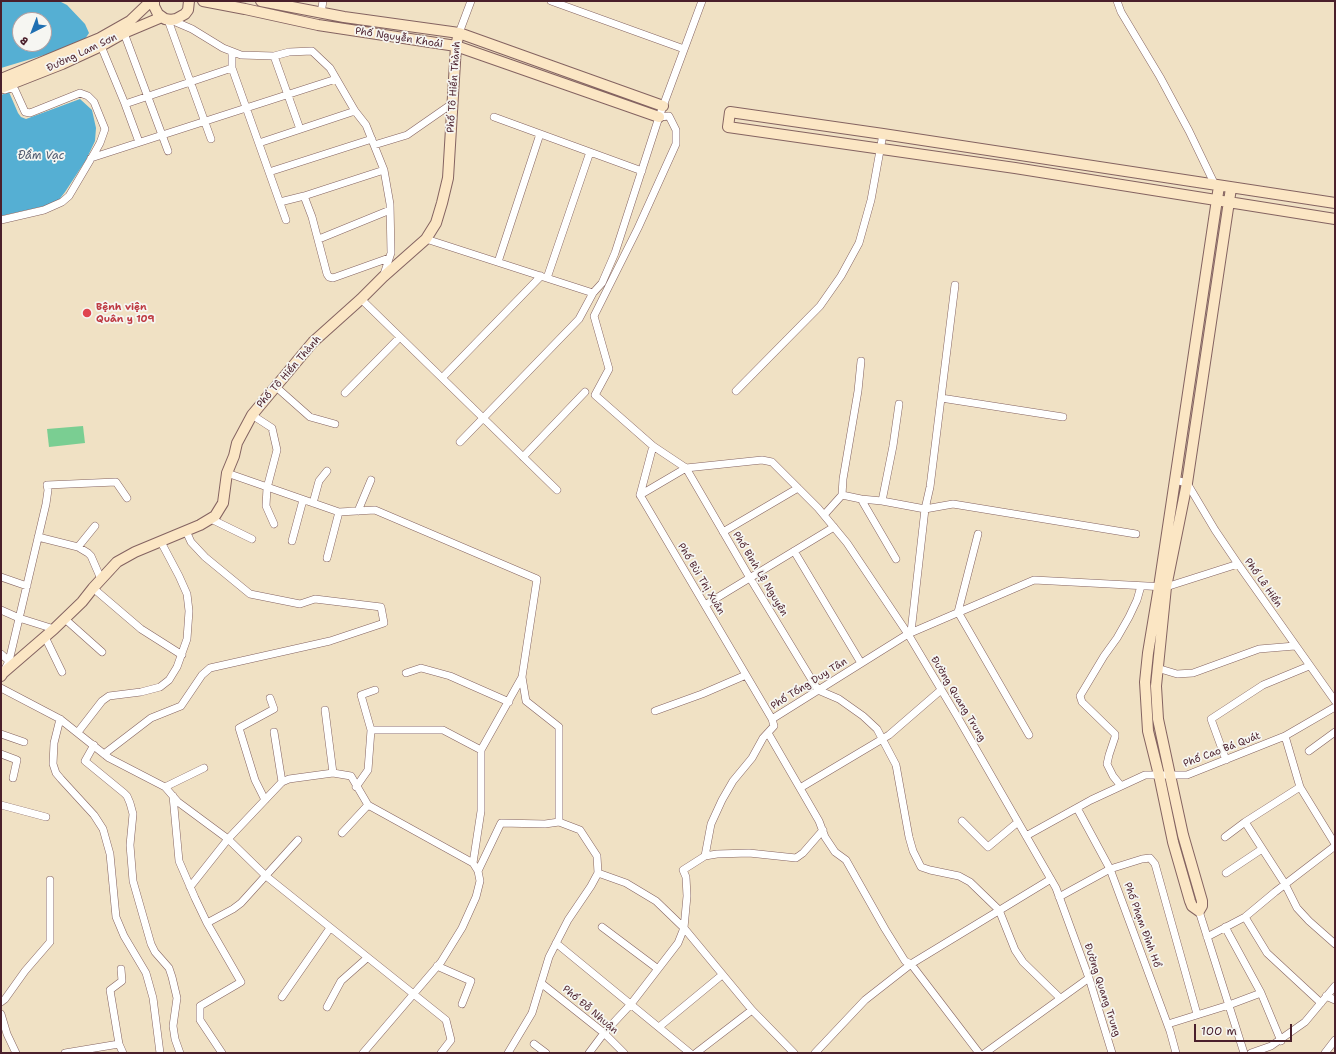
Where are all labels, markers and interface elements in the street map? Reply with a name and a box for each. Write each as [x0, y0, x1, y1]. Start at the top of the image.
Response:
north arrow [12, 12, 52, 52]
street label: Phố Nguyễn Khoái [354, 25, 444, 51]
street label: Đường Lam Sơn [45, 31, 119, 75]
text: B [17, 33, 32, 48]
street label: Phố Tô Hiến Thành [445, 41, 463, 133]
water label: Đầm Vạc [18, 149, 64, 163]
place label: Bệnh viện Quân y 109 [96, 301, 155, 324]
marker: Bệnh viện Quân y 109 [81, 307, 93, 319]
street label: Phố Tô Hiến Thành [254, 333, 324, 411]
street label: Phố Bình Lệ Nguyên [730, 529, 790, 619]
street label: Phố Bùi Thị Xuân [675, 541, 727, 617]
street label: Phố Lê Hiến [1242, 556, 1284, 610]
street label: Đường Quang Trung [928, 654, 988, 744]
street label: Phố Tống Duy Tân [769, 656, 849, 712]
street label: Phố Cao Bá Quát [1182, 730, 1262, 770]
street label: Phố Phạm Đỉnh Hổ [1121, 881, 1163, 969]
street label: Đường Quang Trung [1081, 942, 1123, 1038]
street label: Phố Đỗ Nhuận [560, 983, 620, 1037]
scale bar [1196, 1016, 1294, 1042]
text: 100 m [1201, 1023, 1237, 1039]

